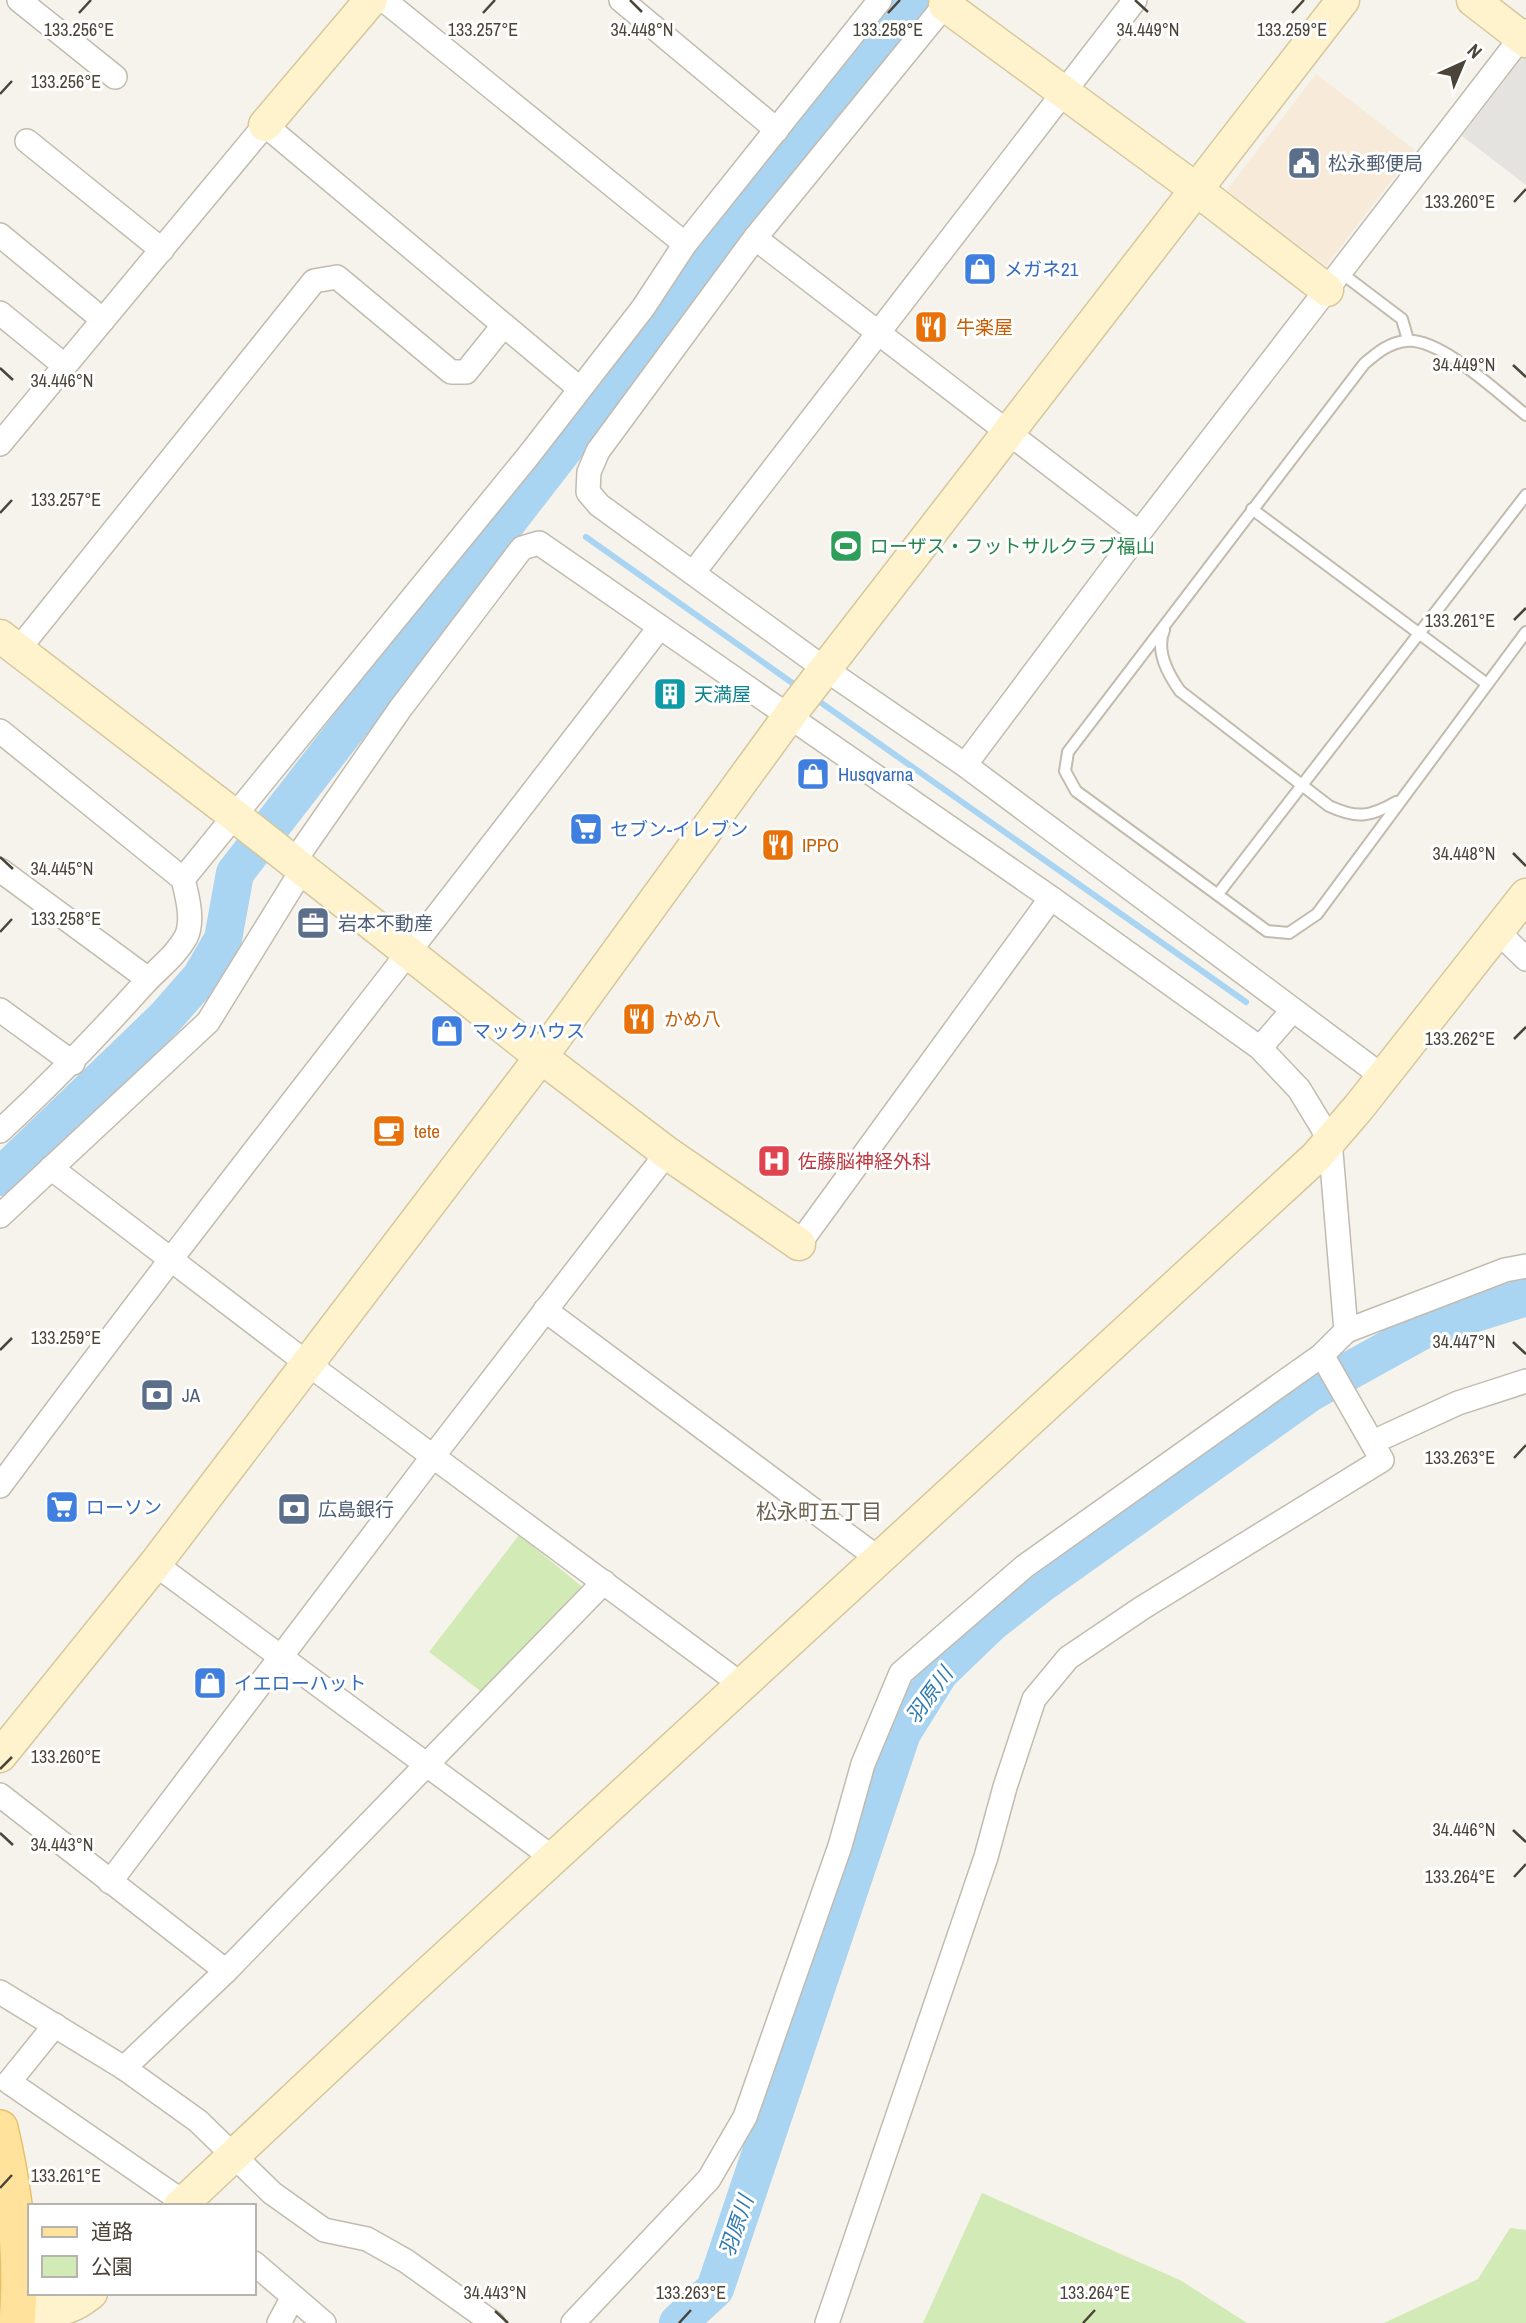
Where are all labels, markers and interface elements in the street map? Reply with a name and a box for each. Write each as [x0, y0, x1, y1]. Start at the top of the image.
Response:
text: 133.256°E [44, 17, 114, 42]
text: 133.257°E [448, 17, 518, 42]
text: 34.448°N [611, 17, 674, 42]
text: 133.258°E [853, 17, 923, 42]
text: 34.449°N [1117, 17, 1180, 42]
text: 133.259°E [1257, 17, 1327, 42]
north arrow [1428, 28, 1498, 98]
text: N [1462, 38, 1488, 64]
text: 133.256°E [31, 69, 101, 94]
public building icon: 松永郵便局 [1285, 144, 1323, 182]
place label: 松永郵便局 [1328, 150, 1423, 176]
text: 133.260°E [1425, 189, 1495, 214]
shop icon: メガネ21 [961, 250, 999, 288]
place label: メガネ21 [1004, 256, 1079, 282]
restaurant icon: 牛楽屋 [912, 308, 950, 346]
place label: 牛楽屋 [956, 314, 1013, 340]
text: 34.449°N [1433, 352, 1496, 377]
text: 34.446°N [31, 368, 94, 393]
text: 133.257°E [31, 487, 101, 512]
sports icon: ローザス・フットサルクラブ福山 [827, 527, 865, 565]
place label: ローザス・フットサルクラブ福山 [870, 533, 1154, 559]
text: 133.261°E [1425, 608, 1495, 633]
building icon: 天満屋 [651, 675, 689, 713]
place label: 天満屋 [694, 681, 751, 707]
shop icon: Husqvarna [794, 755, 832, 793]
place label: Husqvarna [838, 761, 914, 787]
supermarket icon: セブン-イレブン [567, 810, 605, 848]
place label: セブン-イレブン [610, 816, 748, 842]
restaurant icon: IPPO [759, 826, 797, 864]
place label: IPPO [802, 832, 839, 858]
text: 34.448°N [1433, 841, 1496, 866]
text: 34.445°N [31, 856, 94, 881]
office icon: 岩本不動産 [294, 904, 332, 942]
text: 133.258°E [31, 906, 101, 931]
place label: 岩本不動産 [338, 910, 433, 936]
restaurant icon: かめ八 [620, 1000, 658, 1038]
place label: かめ八 [664, 1006, 721, 1032]
shop icon: マックハウス [428, 1012, 466, 1050]
place label: マックハウス [472, 1018, 585, 1044]
text: 133.262°E [1425, 1026, 1495, 1051]
cafe icon: tete [370, 1112, 408, 1150]
place label: tete [414, 1118, 440, 1144]
hospital icon: 佐藤脳神経外科 [755, 1142, 793, 1180]
place label: 佐藤脳神経外科 [798, 1148, 931, 1174]
text: 133.259°E [31, 1325, 101, 1350]
text: 34.447°N [1433, 1329, 1496, 1354]
bank icon: JA [138, 1376, 176, 1414]
place label: JA [182, 1382, 201, 1408]
text: 133.263°E [1425, 1445, 1495, 1470]
supermarket icon: ローソン [43, 1488, 81, 1526]
bank icon: 広島銀行 [275, 1490, 313, 1528]
place label: ローソン [86, 1494, 162, 1520]
place label: 広島銀行 [318, 1496, 394, 1522]
district label: 松永町五丁目 [756, 1497, 882, 1526]
water label: 羽原川 [899, 1659, 960, 1729]
shop icon: イエローハット [191, 1664, 229, 1702]
place label: イエローハット [234, 1670, 366, 1696]
text: 133.260°E [31, 1744, 101, 1769]
text: 34.446°N [1433, 1817, 1496, 1842]
text: 34.443°N [31, 1832, 94, 1857]
text: 133.264°E [1425, 1864, 1495, 1889]
text: 133.261°E [31, 2163, 101, 2188]
water label: 羽原川 [712, 2190, 761, 2261]
legend [28, 2204, 256, 2295]
text: 道路 [91, 2217, 133, 2246]
text: 公園 [91, 2252, 133, 2281]
text: 34.443°N [464, 2280, 527, 2305]
text: 133.263°E [656, 2280, 726, 2305]
text: 133.264°E [1060, 2280, 1130, 2305]

